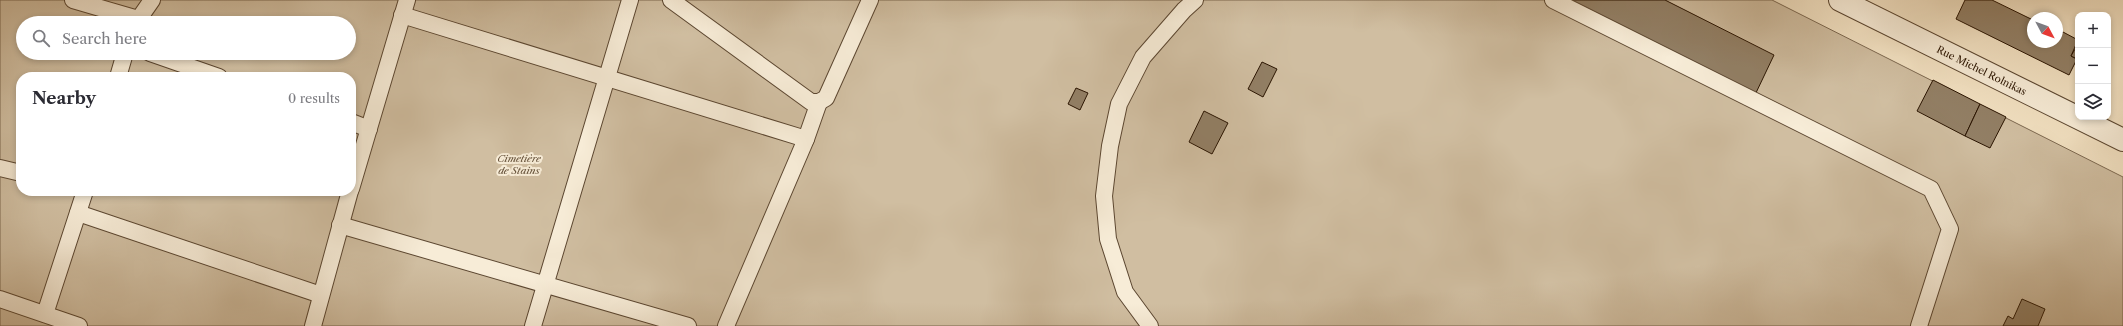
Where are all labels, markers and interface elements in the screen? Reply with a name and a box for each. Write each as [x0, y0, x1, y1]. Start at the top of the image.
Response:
north arrow [2027, 12, 2063, 48]
map controls [2075, 12, 2111, 120]
button: + [2075, 12, 2111, 48]
search box [16, 16, 356, 60]
icon: search [30, 27, 52, 49]
text: Search here [62, 29, 147, 48]
street label: Rue Michel Rolnikas [1935, 42, 2029, 98]
button: − [2075, 48, 2111, 84]
button: layers [2075, 84, 2111, 120]
text: Nearby [32, 88, 96, 108]
text: 0 results [288, 90, 340, 106]
park label: Cimetière de Stains [497, 152, 542, 177]

